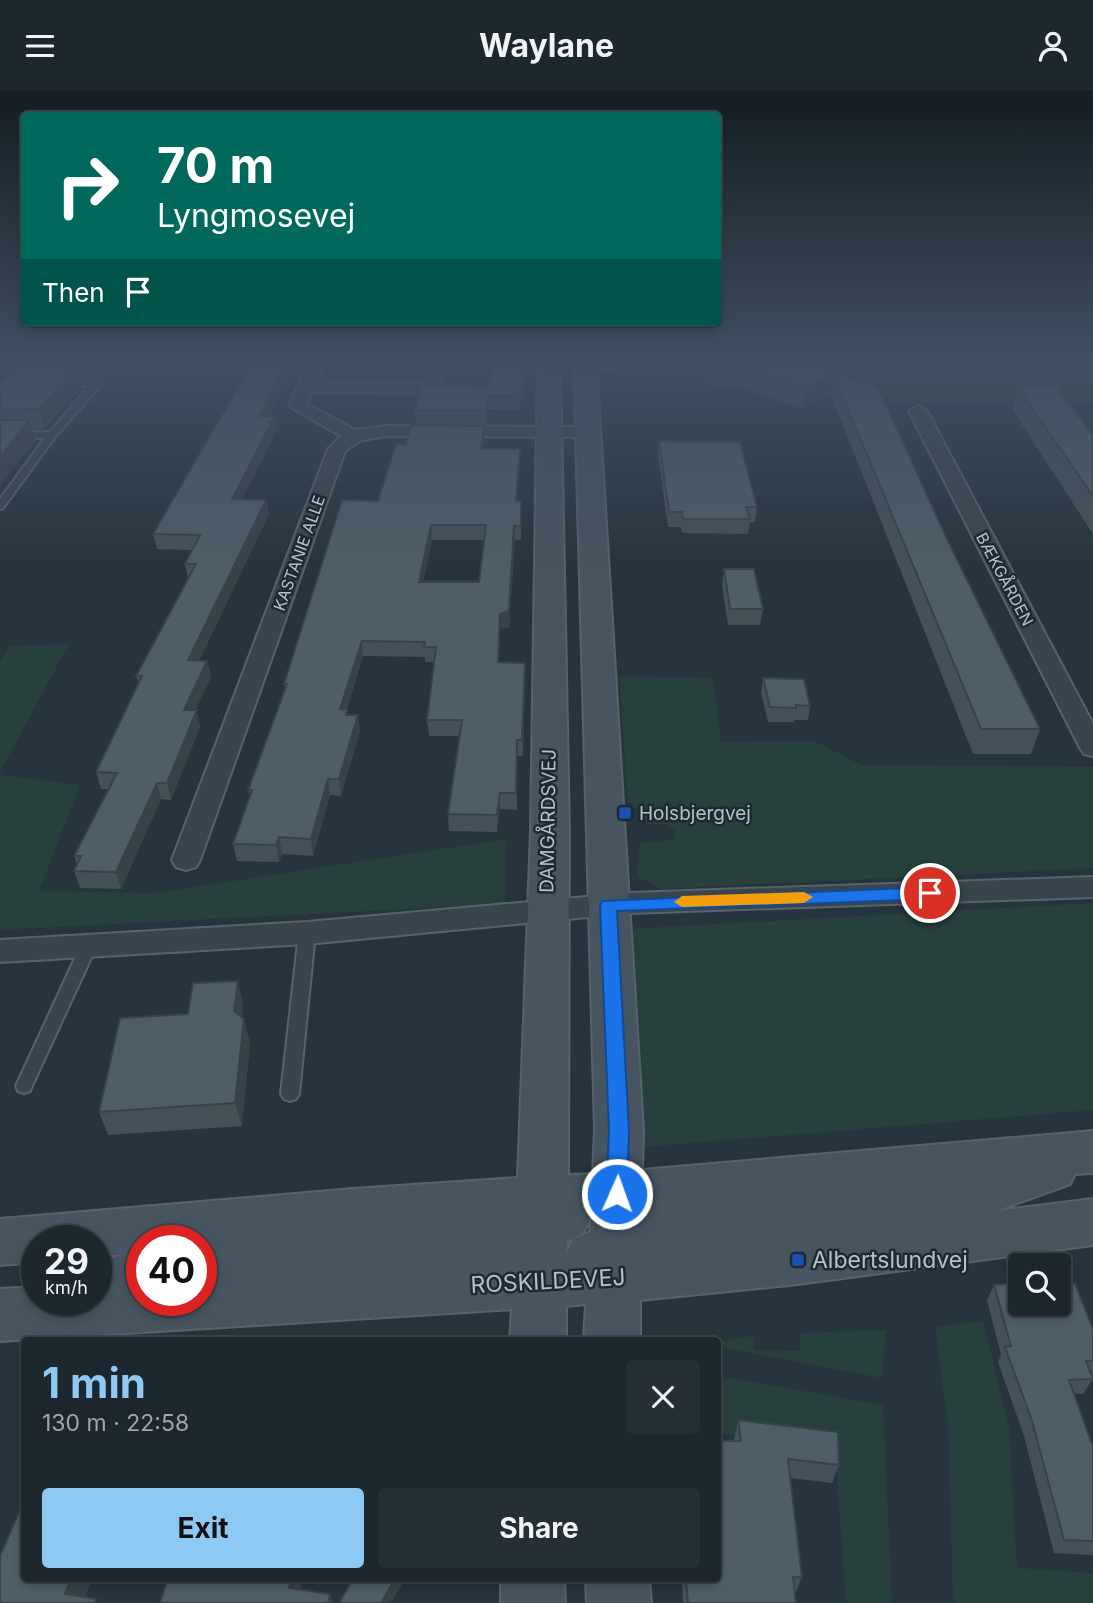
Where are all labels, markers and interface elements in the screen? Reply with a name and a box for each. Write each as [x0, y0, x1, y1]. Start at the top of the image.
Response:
text: Waylane [479, 26, 614, 65]
icon: menu [21, 27, 59, 65]
icon: person [1034, 27, 1072, 65]
text: 70 m [157, 136, 274, 195]
icon: right [42, 140, 133, 231]
text: Lyngmosevej [157, 196, 355, 235]
icon: arrive [119, 273, 157, 311]
text: Then [42, 277, 105, 308]
street label: KASTANIE ALLE [269, 493, 329, 613]
street label: BÆKGÅRDEN [972, 529, 1038, 629]
street label: DAMGÅRDSVEJ [533, 749, 561, 893]
place label: Holsbjergvej [639, 802, 751, 825]
marker: Holsbjergvej [617, 805, 633, 821]
pin [900, 863, 960, 923]
icon: arrive [911, 874, 949, 912]
position arrow [580, 1157, 654, 1231]
speed limit sign: 40 [126, 1225, 217, 1316]
text: 29 [44, 1240, 89, 1282]
place label: Albertslundvej [812, 1246, 968, 1274]
marker: Albertslundvej [790, 1252, 806, 1268]
map controls [1008, 1253, 1071, 1316]
button: search [1008, 1253, 1071, 1316]
street label: ROSKILDEVEJ [470, 1263, 626, 1299]
text: km/h [45, 1277, 88, 1298]
text: 1 min [42, 1357, 146, 1408]
button: close [626, 1360, 700, 1434]
text: 130 m · 22:58 [42, 1409, 189, 1437]
button: Exit [42, 1488, 364, 1568]
button: Share [378, 1488, 700, 1568]

